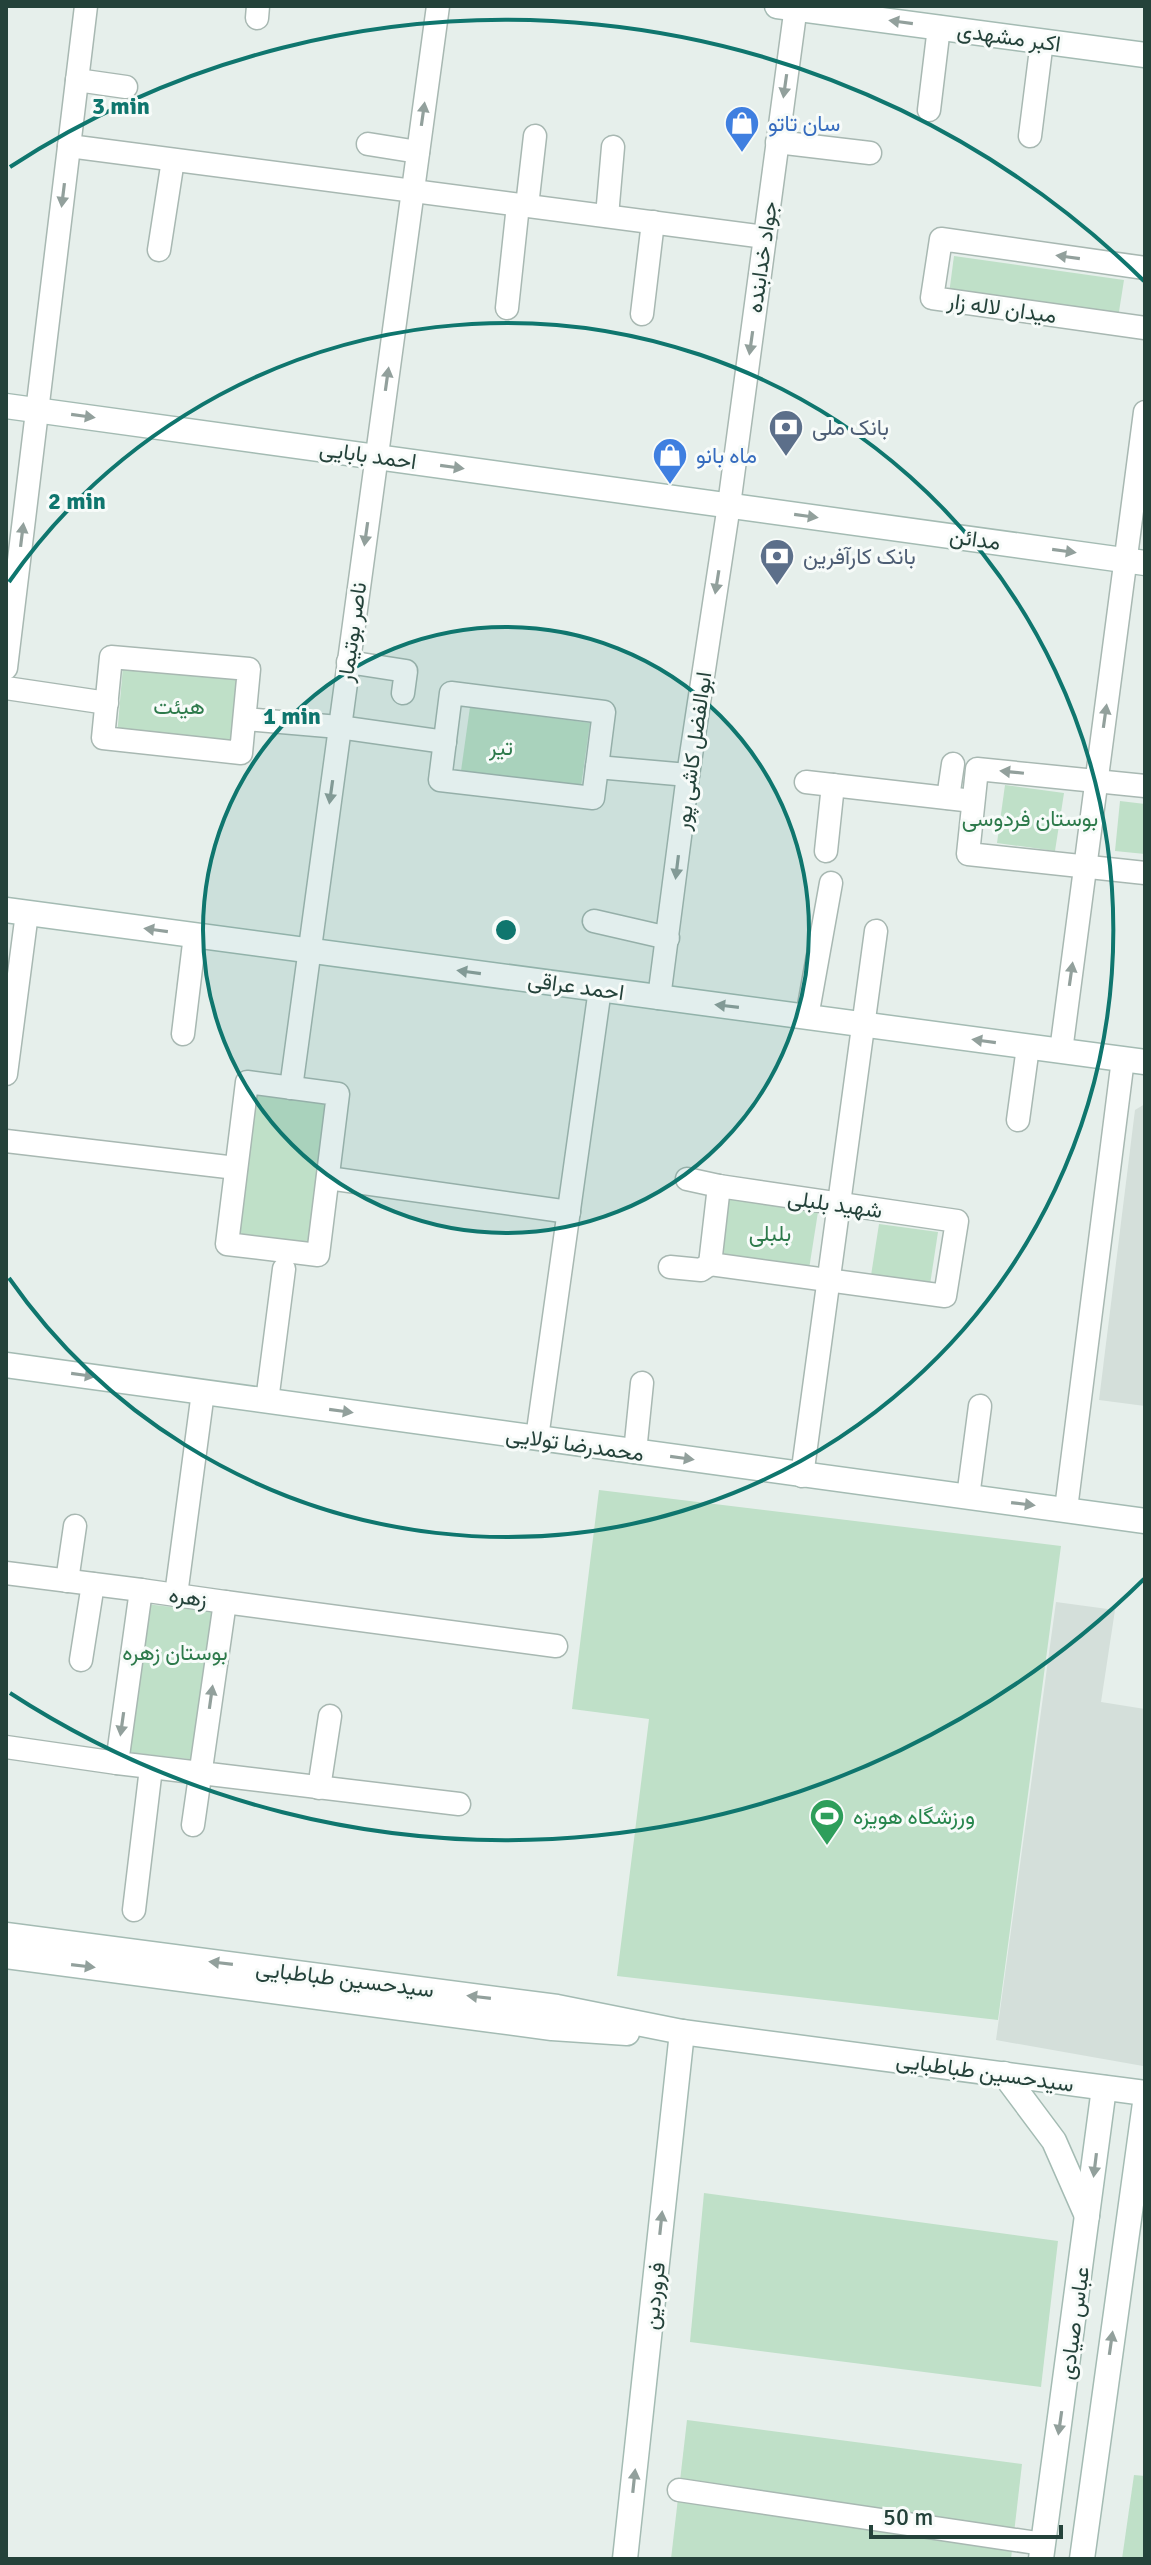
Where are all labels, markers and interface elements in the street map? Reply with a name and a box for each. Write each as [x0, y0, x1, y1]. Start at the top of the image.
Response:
one-way arrow [888, 15, 913, 28]
street label: اکبر مشهدی [955, 16, 1063, 58]
one-way arrow [778, 74, 791, 99]
text: 3 min [92, 91, 150, 121]
one-way arrow [417, 101, 430, 126]
shop icon: سان تاتو [723, 104, 761, 154]
place label: سان تاتو [768, 110, 840, 137]
one-way arrow [57, 183, 70, 208]
street label: جواد خدابنده [741, 199, 783, 315]
one-way arrow [1055, 250, 1080, 263]
street label: میدان لاله زار [945, 287, 1058, 329]
one-way arrow [744, 331, 757, 356]
one-way arrow [381, 367, 394, 392]
bank icon: بانک ملی [767, 408, 805, 458]
one-way arrow [71, 410, 96, 423]
place label: بانک ملی [812, 414, 889, 441]
street label: احمد بابایی [318, 435, 418, 475]
shop icon: ماه بانو [651, 436, 689, 486]
place label: ماه بانو [696, 442, 757, 469]
one-way arrow [440, 461, 465, 474]
text: 2 min [48, 486, 106, 516]
one-way arrow [794, 510, 819, 523]
one-way arrow [16, 522, 29, 547]
one-way arrow [359, 522, 372, 547]
street label: مدائن [948, 522, 1002, 556]
bank icon: بانک کارآفرین [758, 537, 796, 587]
place label: بانک کارآفرین [803, 543, 916, 570]
one-way arrow [1052, 545, 1077, 558]
one-way arrow [711, 570, 723, 595]
street label: ناصر بوتیمار [331, 580, 372, 685]
street label: ابوالفضل کاشی پور [668, 670, 718, 833]
park label: هیئت [153, 693, 205, 720]
text: 1 min [263, 701, 321, 731]
one-way arrow [1099, 703, 1112, 728]
park label: تیر [488, 734, 513, 761]
one-way arrow [999, 766, 1024, 779]
one-way arrow [324, 780, 337, 805]
park label: بوستان فردوسی [962, 805, 1098, 832]
one-way arrow [670, 855, 683, 880]
centre of rings [492, 916, 520, 944]
one-way arrow [143, 923, 168, 936]
one-way arrow [1065, 961, 1078, 986]
one-way arrow [456, 965, 481, 978]
street label: احمد عراقی [526, 966, 626, 1006]
one-way arrow [714, 1000, 739, 1013]
one-way arrow [972, 1034, 997, 1047]
street label: شهید بلبلی [786, 1184, 884, 1224]
park label: بلبلی [749, 1220, 791, 1247]
one-way arrow [71, 1369, 96, 1382]
one-way arrow [329, 1405, 354, 1418]
street label: محمدرضا تولایی [504, 1421, 646, 1467]
one-way arrow [669, 1452, 694, 1465]
one-way arrow [1010, 1498, 1035, 1511]
street label: زهره [167, 1581, 209, 1613]
park label: بوستان زهره [122, 1639, 228, 1666]
one-way arrow [205, 1684, 218, 1709]
one-way arrow [116, 1712, 129, 1737]
sports icon: ورزشگاه هویزه [808, 1797, 846, 1847]
place label: ورزشگاه هویزه [853, 1803, 975, 1830]
street label: سیدحسین طباطبایی [254, 1955, 436, 2003]
one-way arrow [209, 1956, 234, 1969]
one-way arrow [71, 1960, 96, 1973]
one-way arrow [466, 1990, 491, 2003]
street label: سیدحسین طباطبایی [894, 2046, 1076, 2098]
one-way arrow [1088, 2153, 1101, 2178]
one-way arrow [655, 2210, 668, 2235]
street label: فروردین [637, 2261, 671, 2331]
street label: عباس صیادی [1053, 2265, 1095, 2381]
one-way arrow [1105, 2330, 1118, 2355]
one-way arrow [1053, 2411, 1066, 2436]
one-way arrow [627, 2469, 640, 2494]
scale bar [871, 2489, 1061, 2539]
text: 50 m [883, 2502, 933, 2532]

